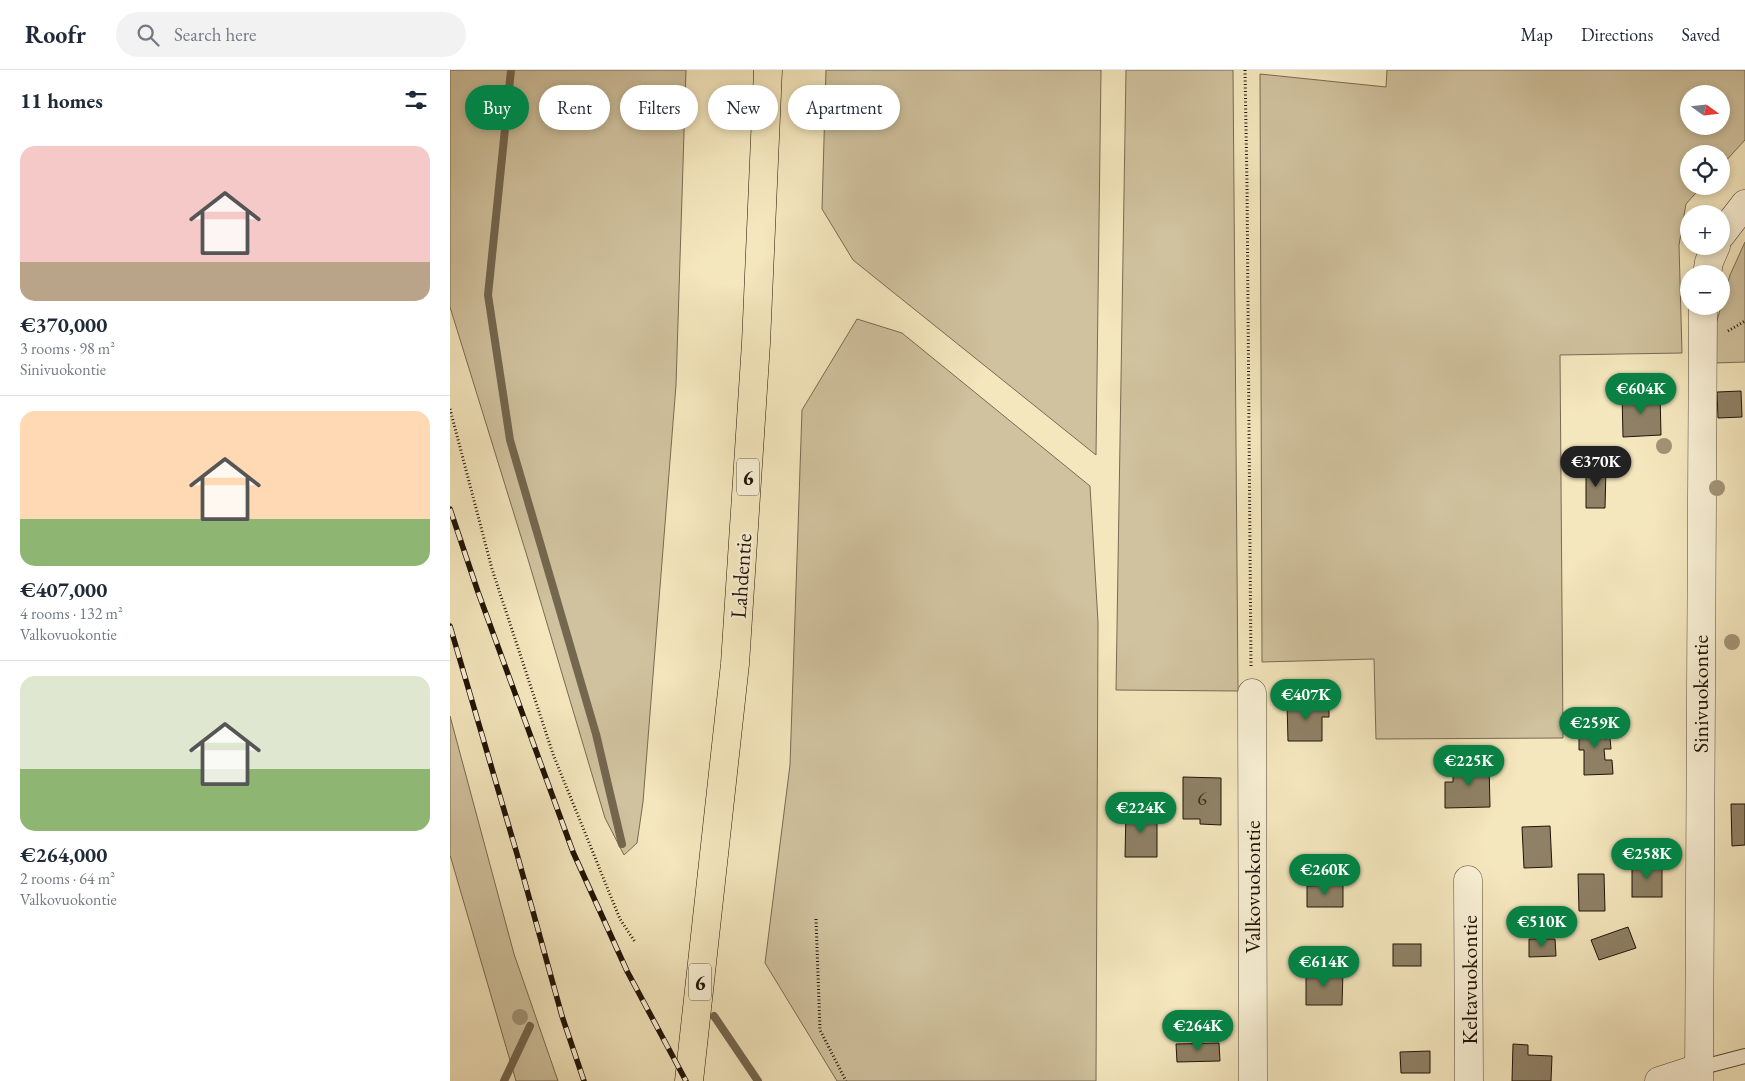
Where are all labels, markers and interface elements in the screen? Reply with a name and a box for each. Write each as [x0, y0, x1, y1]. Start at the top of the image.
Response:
search box [116, 12, 466, 57]
text: Roofr [25, 19, 86, 50]
icon: search [134, 21, 162, 49]
text: Search here [174, 22, 256, 47]
text: Map [1521, 23, 1553, 46]
text: Directions [1581, 23, 1653, 46]
text: Saved [1681, 23, 1720, 46]
chip: Buy [465, 85, 529, 130]
chip: Rent [539, 85, 610, 130]
chip: Filters [620, 85, 698, 130]
chip: New [708, 85, 778, 130]
chip: Apartment [788, 85, 900, 130]
north arrow [1680, 85, 1730, 135]
map controls [1680, 85, 1730, 315]
icon: filters [402, 86, 430, 114]
text: 11 homes [20, 87, 103, 114]
button: locate [1680, 145, 1730, 195]
icon: home [180, 178, 270, 268]
button: + [1680, 205, 1730, 255]
button: − [1680, 265, 1730, 315]
text: €370,000 [20, 311, 107, 338]
text: 3 rooms · 98 m² [20, 338, 115, 359]
text: Sinivuokontie [20, 359, 106, 380]
pin: €604K [1606, 372, 1676, 415]
text: €604K [1616, 378, 1666, 399]
icon: home [180, 444, 270, 534]
pin: €370K [1561, 446, 1631, 488]
text: €370K [1571, 451, 1621, 472]
road number: 6 [737, 458, 759, 496]
street label: Lahdentie [724, 532, 758, 619]
text: €407,000 [20, 576, 107, 603]
text: 4 rooms · 132 m² [20, 603, 123, 624]
text: Valkovuokontie [20, 624, 117, 645]
street label: Sinivuokontie [1686, 635, 1715, 753]
pin: €407K [1271, 678, 1341, 721]
text: €407K [1281, 684, 1331, 705]
pin: €259K [1560, 706, 1630, 749]
icon: home [180, 709, 270, 799]
text: €259K [1570, 712, 1620, 733]
pin: €225K [1434, 744, 1504, 787]
text: €225K [1444, 750, 1494, 771]
house number: 6 [1197, 785, 1207, 811]
pin: €224K [1106, 792, 1176, 834]
text: €224K [1116, 797, 1166, 818]
street label: Valkovuokontie [1238, 820, 1267, 954]
pin: €258K [1612, 838, 1682, 880]
text: €264,000 [20, 841, 107, 868]
text: €258K [1622, 843, 1672, 864]
pin: €260K [1290, 854, 1360, 896]
text: €260K [1300, 859, 1350, 880]
text: 2 rooms · 64 m² [20, 868, 115, 889]
text: Valkovuokontie [20, 889, 117, 910]
pin: €510K [1507, 906, 1577, 948]
text: €510K [1517, 911, 1567, 932]
street label: Keltavuokontie [1455, 915, 1484, 1045]
pin: €614K [1289, 946, 1359, 988]
text: €614K [1299, 951, 1349, 972]
road number: 6 [689, 964, 711, 1000]
pin: €264K [1163, 1010, 1233, 1052]
text: €264K [1173, 1015, 1223, 1036]

